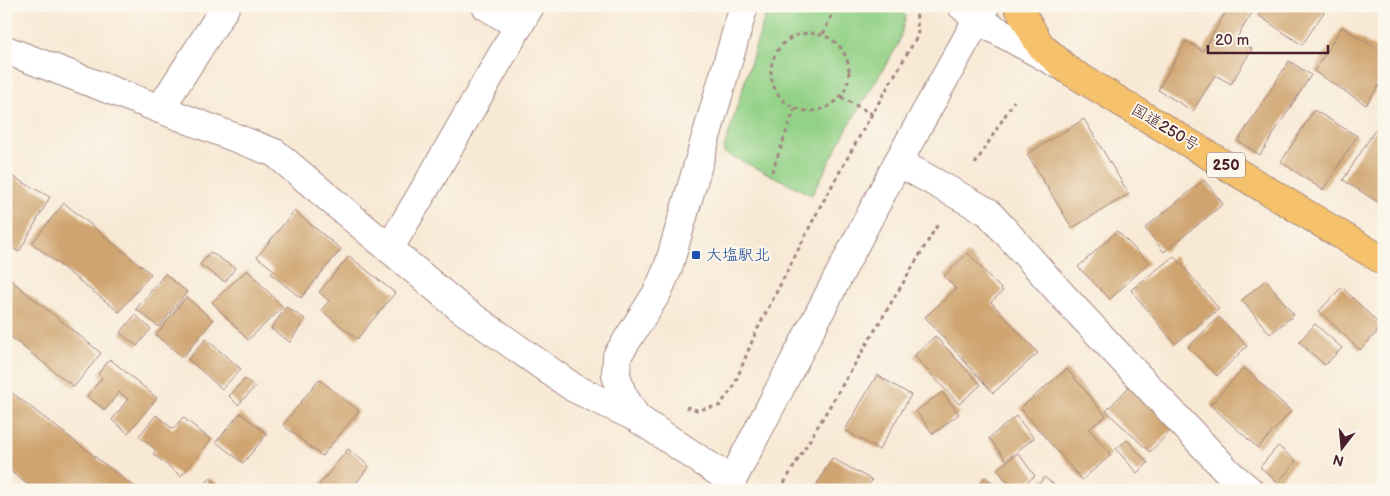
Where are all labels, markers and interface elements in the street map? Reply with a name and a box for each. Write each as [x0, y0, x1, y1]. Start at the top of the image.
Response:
scale bar [1208, 22, 1328, 54]
text: 20 m [1215, 31, 1249, 50]
street label: 国道250号 [1128, 100, 1202, 156]
road number: 250 [1207, 152, 1245, 178]
place label: 大塩駅北 [706, 246, 770, 265]
marker: 大塩駅北 [690, 249, 702, 261]
north arrow [1318, 424, 1368, 474]
text: N [1331, 450, 1346, 470]

